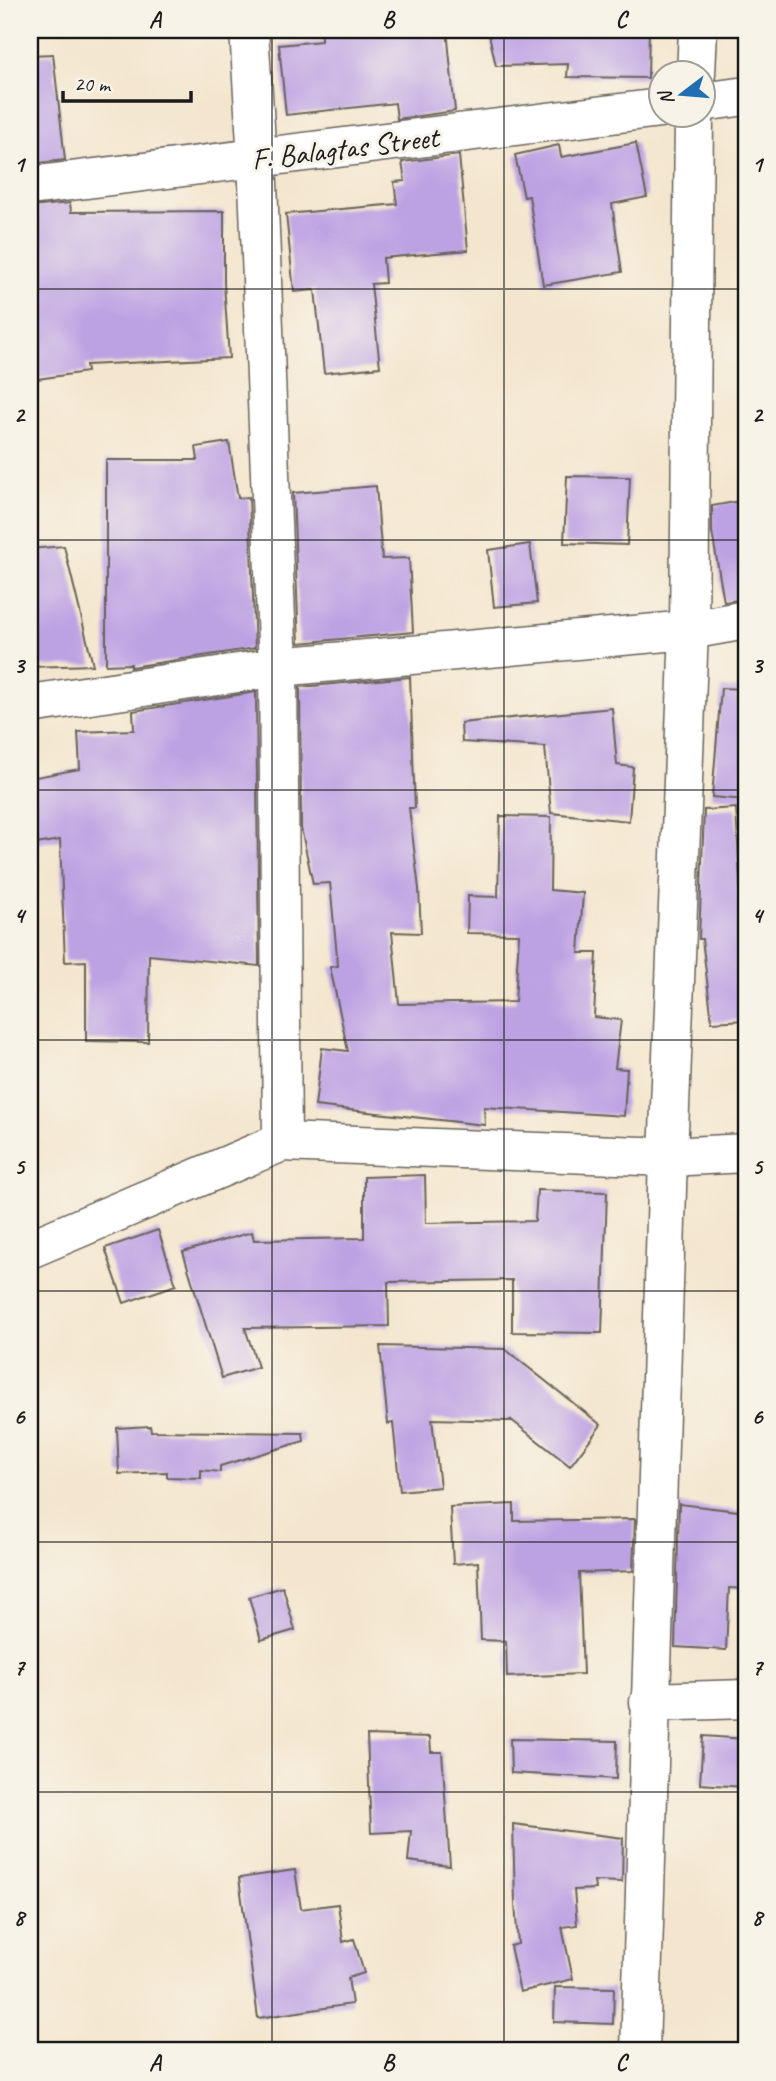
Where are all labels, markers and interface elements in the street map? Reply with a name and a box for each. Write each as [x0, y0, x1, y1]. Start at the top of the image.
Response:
text: A [149, 5, 163, 34]
text: B [382, 5, 396, 34]
text: C [616, 5, 630, 34]
scale bar [63, 60, 191, 104]
north arrow [646, 60, 716, 130]
text: 20 m [74, 71, 112, 97]
text: N [653, 86, 680, 107]
street label: F. Balagtas Street [250, 117, 444, 178]
text: 1 [14, 150, 27, 179]
text: 1 [752, 150, 765, 179]
text: 2 [14, 400, 27, 429]
text: 2 [752, 400, 765, 429]
text: 3 [14, 651, 27, 680]
text: 3 [752, 651, 765, 680]
text: 4 [14, 901, 27, 930]
text: 4 [752, 901, 765, 930]
text: 5 [14, 1152, 26, 1181]
text: 5 [752, 1152, 764, 1181]
text: 6 [14, 1402, 27, 1431]
text: 6 [752, 1402, 765, 1431]
text: 7 [14, 1653, 27, 1682]
text: 7 [752, 1653, 765, 1682]
text: 8 [14, 1903, 27, 1932]
text: 8 [752, 1903, 765, 1932]
text: A [149, 2048, 163, 2077]
text: B [382, 2048, 396, 2077]
text: C [616, 2048, 630, 2077]

